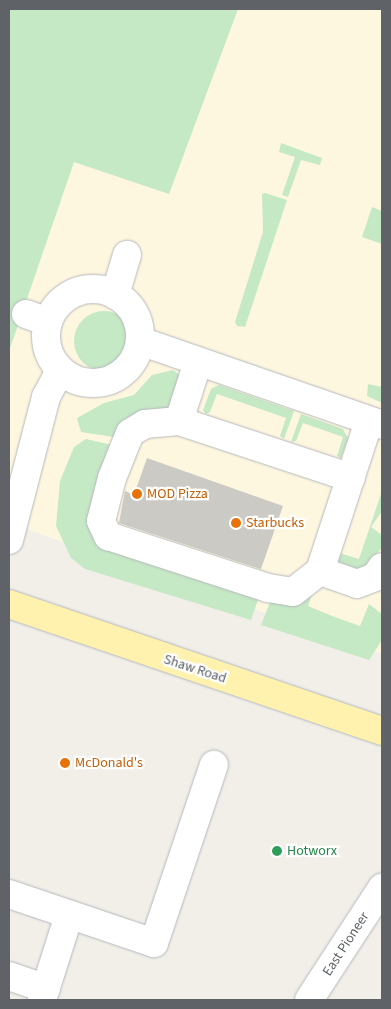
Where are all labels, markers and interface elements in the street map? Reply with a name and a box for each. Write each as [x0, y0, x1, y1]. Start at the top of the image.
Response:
place label: MOD Pizza [147, 486, 208, 502]
marker: MOD Pizza [131, 488, 143, 500]
place label: Starbucks [246, 515, 304, 531]
marker: Starbucks [230, 517, 242, 529]
street label: Shaw Road [161, 651, 229, 687]
place label: McDonald's [75, 755, 143, 771]
marker: McDonald's [59, 757, 71, 769]
place label: Hotworx [287, 843, 337, 859]
marker: Hotworx [271, 845, 283, 857]
street label: East Pioneer [319, 909, 373, 979]

